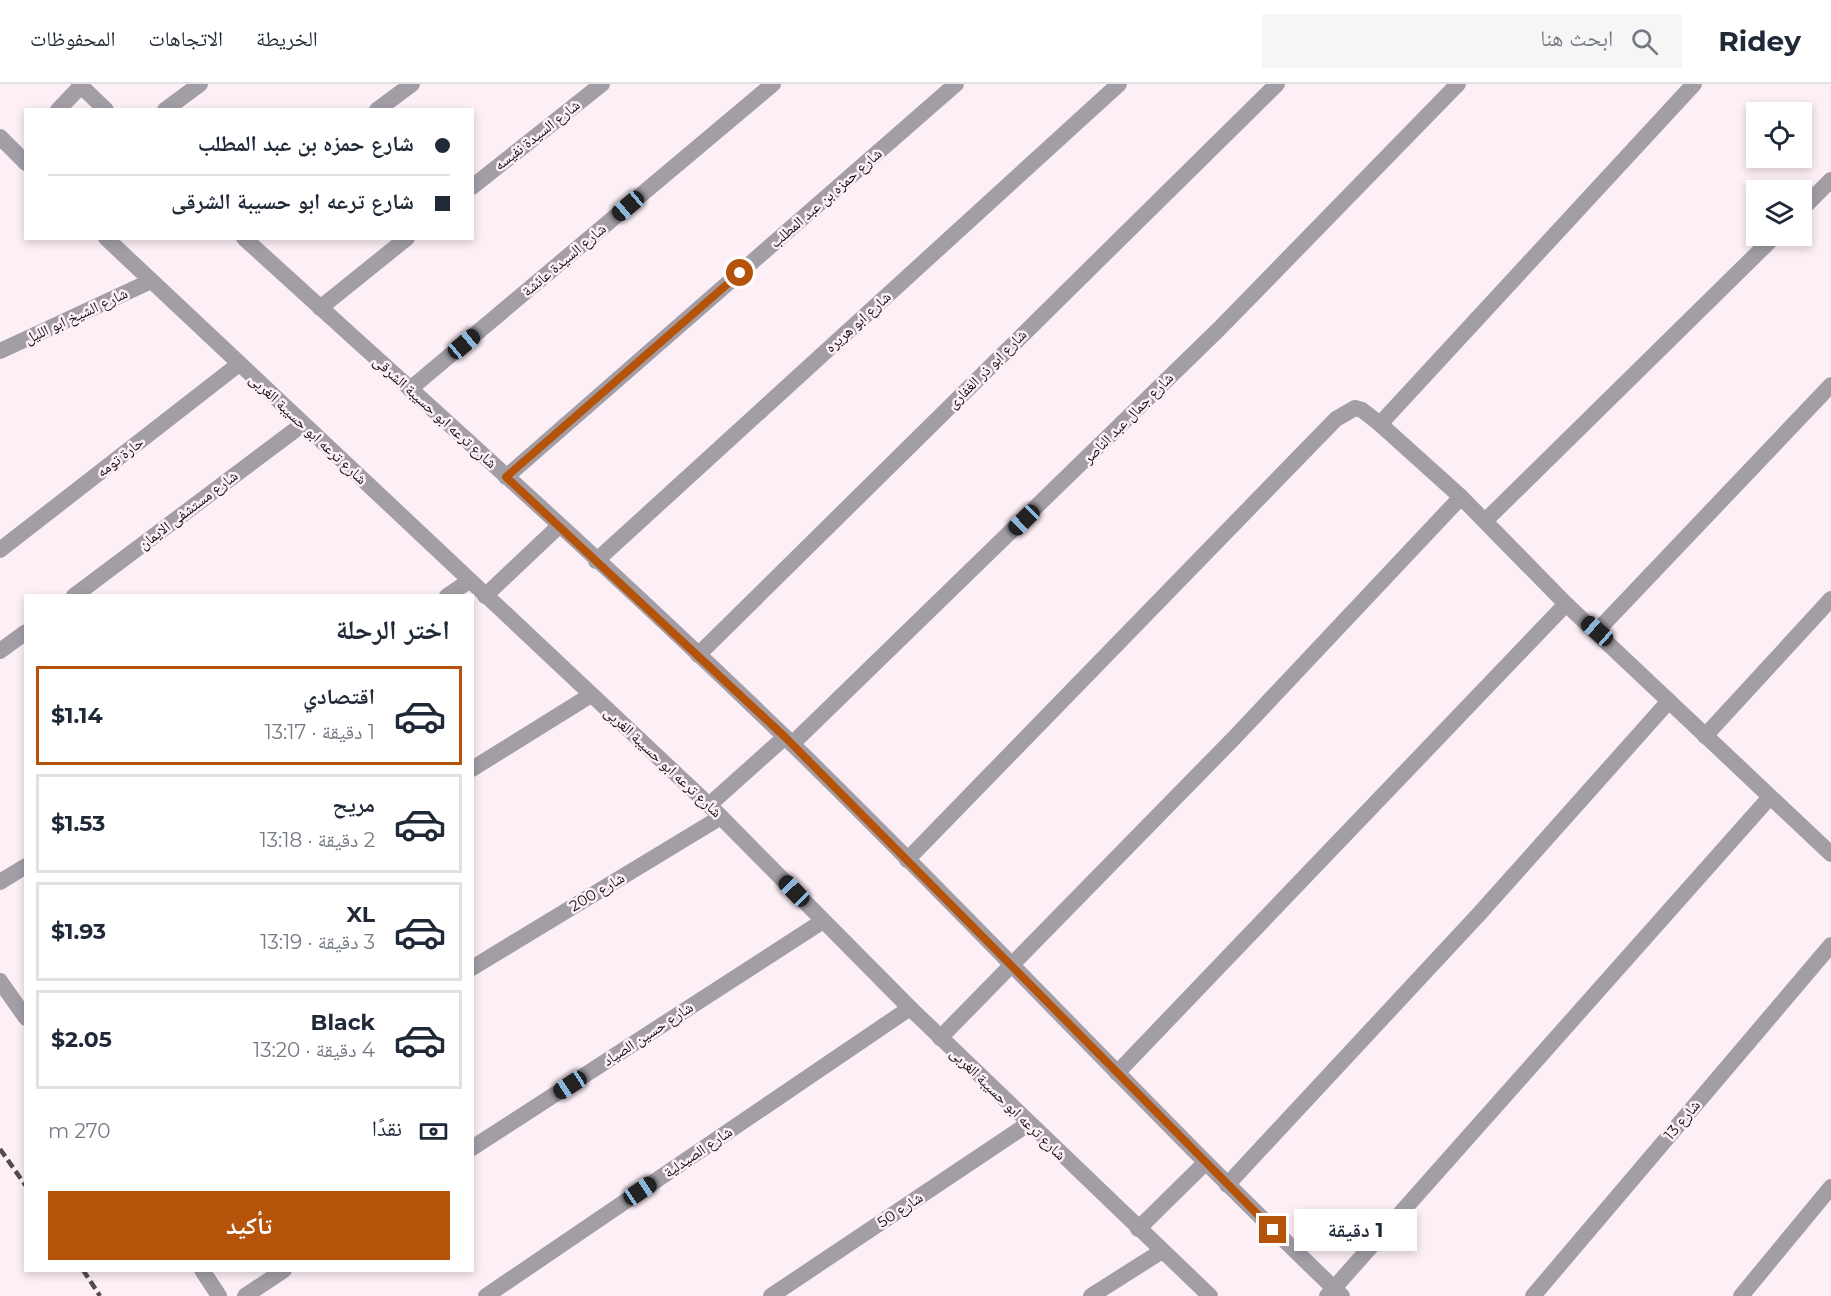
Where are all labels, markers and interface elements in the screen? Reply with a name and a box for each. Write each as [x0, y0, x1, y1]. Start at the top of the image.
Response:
search box [1262, 14, 1682, 68]
text: Ridey [1718, 24, 1801, 58]
text: ابحث هنا [1540, 25, 1613, 52]
icon: search [1628, 25, 1661, 58]
text: المحفوظات [30, 26, 115, 51]
text: الاتجاهات [148, 26, 223, 51]
text: الخريطة [256, 26, 318, 51]
street label: شارع السيدة نفيسه [490, 95, 584, 175]
map controls [1746, 102, 1812, 246]
button: locate [1746, 102, 1812, 168]
text: شارع حمزه بن عبد المطلب [198, 130, 414, 157]
street label: شارع حمزه بن عبد المطلب [766, 144, 886, 252]
button: layers [1746, 180, 1812, 246]
text: شارع ترعه ابو حسيبة الشرقى [171, 188, 414, 215]
car [608, 188, 648, 224]
street label: شارع السيدة عائشة [518, 219, 610, 301]
route start [726, 259, 753, 286]
street label: شارع الشيخ ابو الليل [21, 283, 131, 349]
street label: شارع ابو هريره [821, 287, 895, 357]
street label: شارع ابو ذر الغفارى [943, 325, 1031, 413]
car [444, 326, 484, 362]
street label: شارع ترعه ابو حسيبة الشرقى [369, 351, 501, 473]
street label: شارع جمال عبد الناصر [1078, 368, 1178, 468]
street label: شارع ترعه ابو حسيبة الغربى [245, 369, 371, 489]
street label: حارة تومه [92, 432, 148, 481]
street label: شارع مستشفى الايمان [134, 466, 242, 554]
car [1005, 501, 1043, 539]
car [1578, 612, 1616, 650]
text: اختر الرحلة [336, 613, 450, 646]
text: اقتصادي [303, 683, 375, 710]
icon: car [393, 689, 447, 743]
text: $1.14 [51, 702, 103, 729]
street label: شارع ترعه ابو حسيبة الغربى [600, 702, 726, 822]
text: 1 دقيقة · 13:17 [265, 720, 375, 744]
text: مريح [332, 791, 375, 818]
icon: car [393, 797, 447, 851]
text: $1.53 [51, 810, 105, 837]
text: 2 دقيقة · 13:18 [259, 828, 375, 852]
street label: شارع 200 [566, 868, 628, 916]
car [775, 872, 813, 910]
text: XL [346, 901, 375, 928]
icon: car [393, 905, 447, 959]
text: $1.93 [51, 918, 106, 945]
text: 3 دقيقة · 13:19 [260, 930, 375, 954]
street label: شارع حسين الصياد [599, 997, 697, 1071]
text: Black [311, 1009, 375, 1036]
icon: car [393, 1013, 447, 1067]
text: $2.05 [51, 1026, 112, 1053]
text: 4 دقيقة · 13:20 [253, 1038, 375, 1062]
street label: شارع ترعه ابو حسيبة الغربى [946, 1043, 1070, 1165]
car [550, 1068, 590, 1102]
street label: شارع 13 [1659, 1096, 1705, 1144]
text: نقدًا [372, 1115, 402, 1142]
icon: cash [417, 1115, 450, 1148]
text: 270 m [48, 1119, 110, 1143]
street label: شارع الصيدلية [660, 1122, 736, 1182]
car [620, 1173, 660, 1209]
street label: شارع 50 [873, 1187, 927, 1233]
button: تأكيد [48, 1191, 450, 1260]
callout: 1 دقيقة [1294, 1209, 1417, 1251]
route end [1259, 1216, 1286, 1243]
text: 1 دقيقة [1328, 1218, 1383, 1242]

